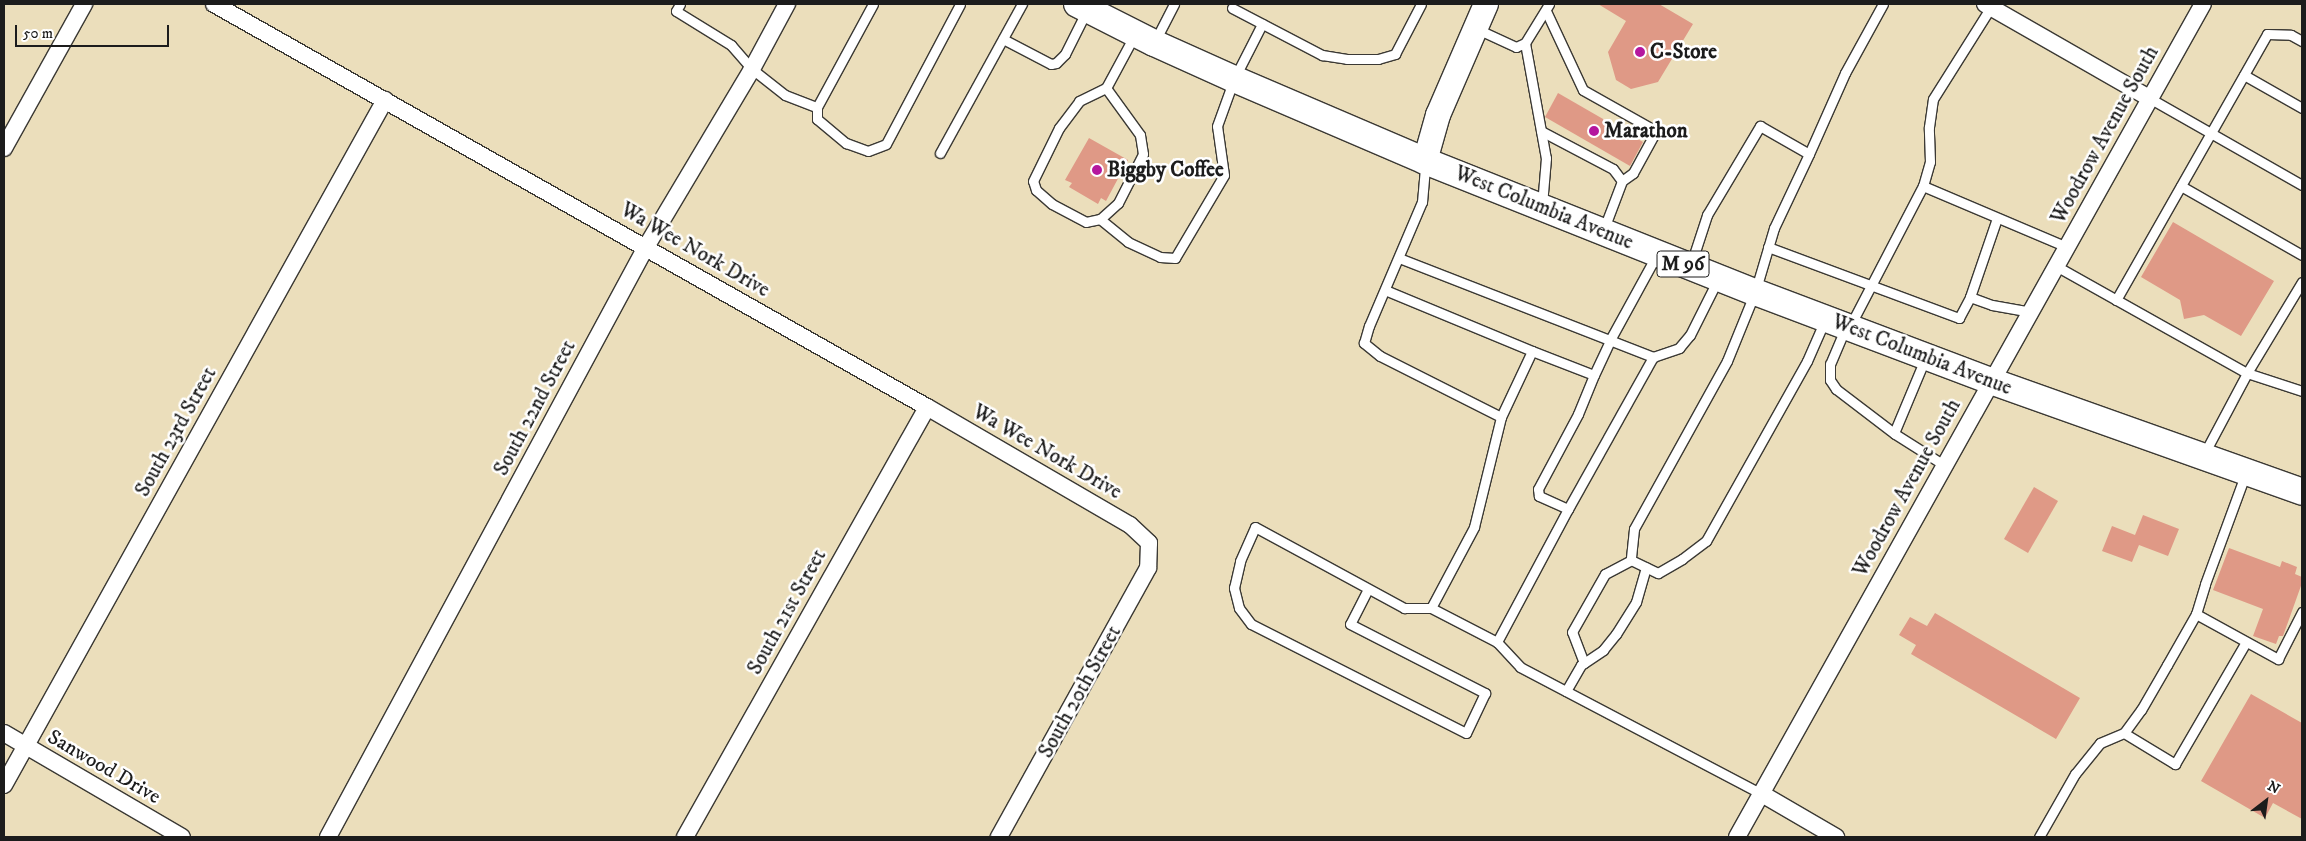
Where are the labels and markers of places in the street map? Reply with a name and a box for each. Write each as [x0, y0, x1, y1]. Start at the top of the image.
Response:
place label: C-Store [1650, 39, 1717, 65]
marker: C-Store [1634, 46, 1646, 58]
place label: Marathon [1604, 118, 1688, 144]
marker: Marathon [1588, 125, 1600, 137]
place label: Biggby Coffee [1107, 157, 1224, 183]
marker: Biggby Coffee [1091, 164, 1103, 176]

